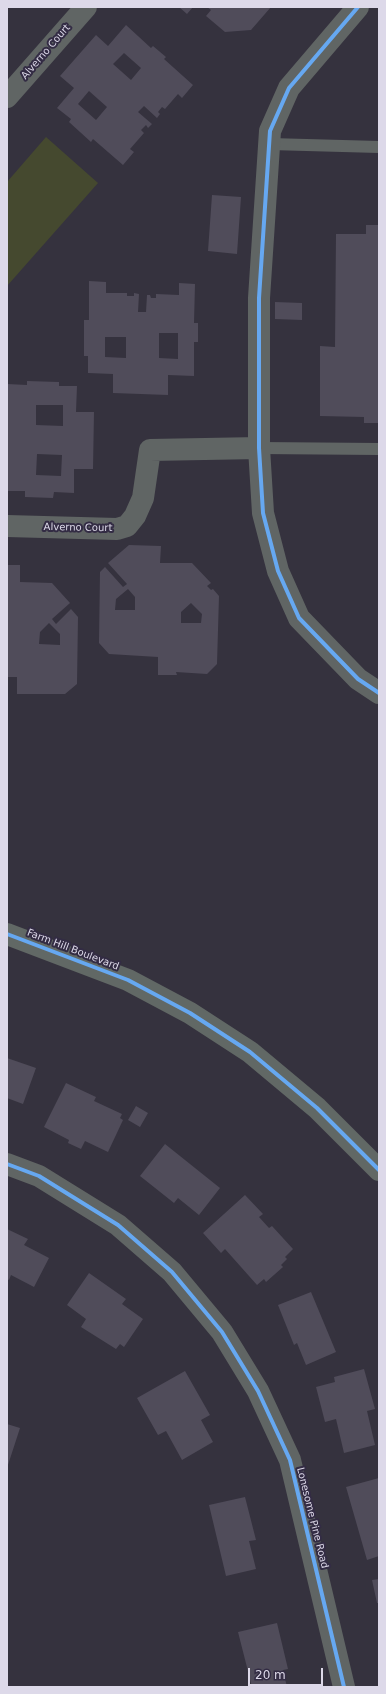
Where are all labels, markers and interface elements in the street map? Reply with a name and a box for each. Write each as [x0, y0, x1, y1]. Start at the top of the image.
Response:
street label: Alverno Court [19, 22, 73, 82]
street label: Alverno Court [44, 521, 112, 535]
street label: Farm Hill Boulevard [25, 927, 121, 973]
street label: Lonesome Pine Road [294, 1466, 330, 1570]
scale bar [250, 1660, 325, 1686]
text: 20 m [255, 1668, 286, 1682]

